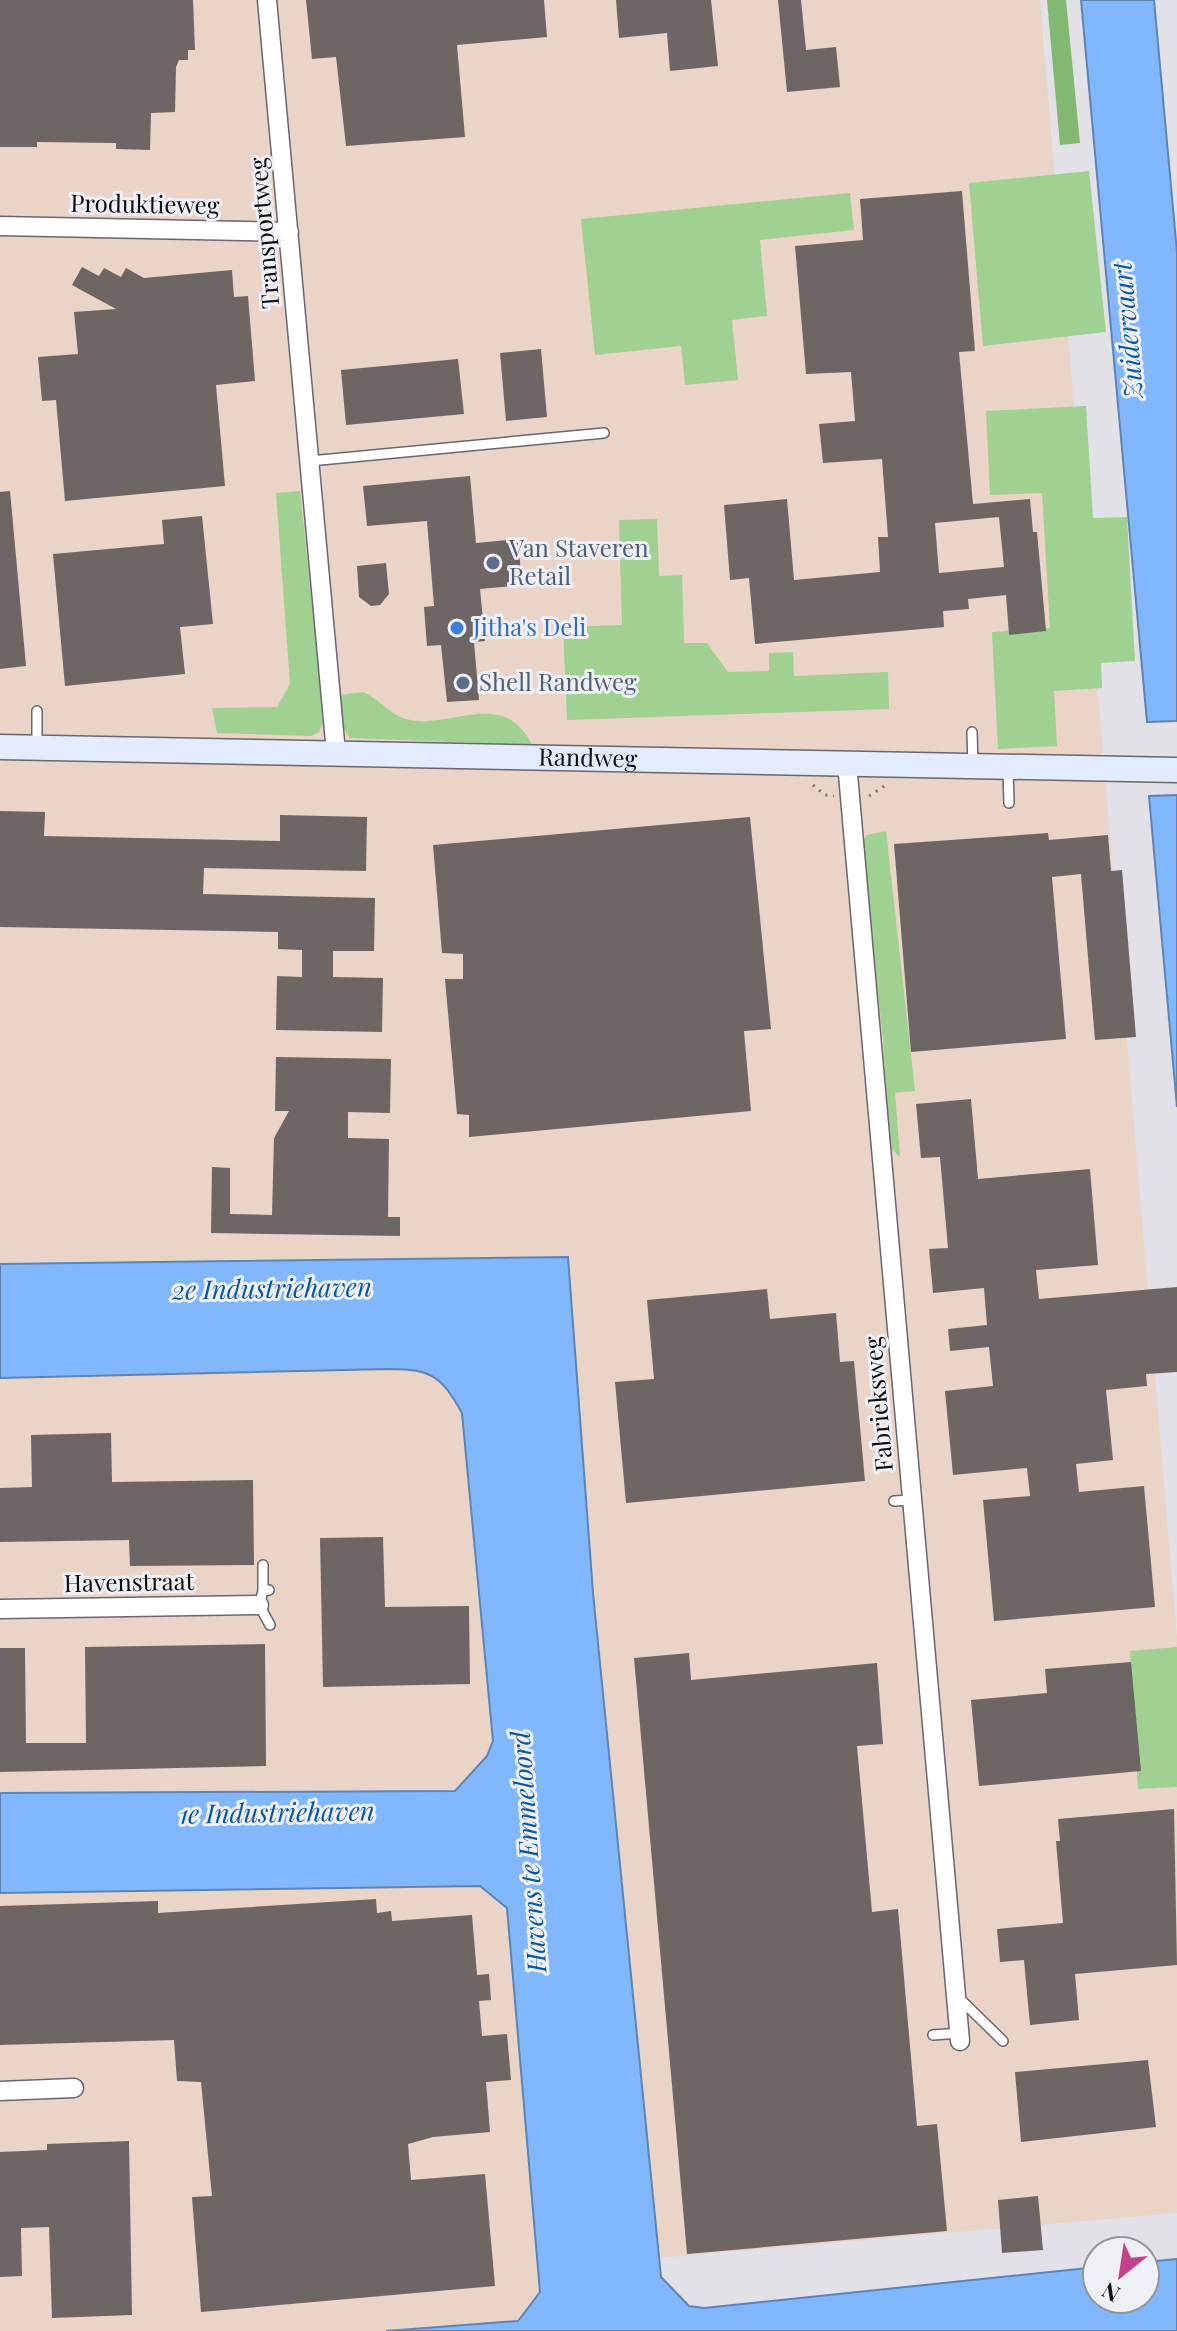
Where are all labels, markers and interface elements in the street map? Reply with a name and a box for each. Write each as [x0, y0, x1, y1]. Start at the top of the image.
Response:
street label: Transportweg [240, 156, 286, 310]
street label: Produktieweg [70, 186, 220, 220]
water label: Zuidervaart [1103, 259, 1150, 402]
place label: Van Staveren Retail [508, 531, 649, 591]
marker: Van Staveren Retail [484, 554, 502, 572]
place label: Jitha's Deli [472, 610, 586, 642]
marker: Jitha's Deli [448, 619, 466, 637]
place label: Shell Randweg [479, 665, 637, 697]
marker: Shell Randweg [454, 674, 472, 692]
street label: Randweg [538, 740, 638, 773]
water label: 2e Industriehaven [171, 1268, 372, 1307]
street label: Fabrieksweg [855, 1335, 899, 1473]
street label: Havenstraat [64, 1564, 195, 1598]
water label: Havens te Emmeloord [502, 1729, 553, 1975]
water label: 1e Industriehaven [179, 1792, 375, 1831]
north arrow [1081, 2235, 1161, 2315]
text: N [1096, 2276, 1125, 2310]

